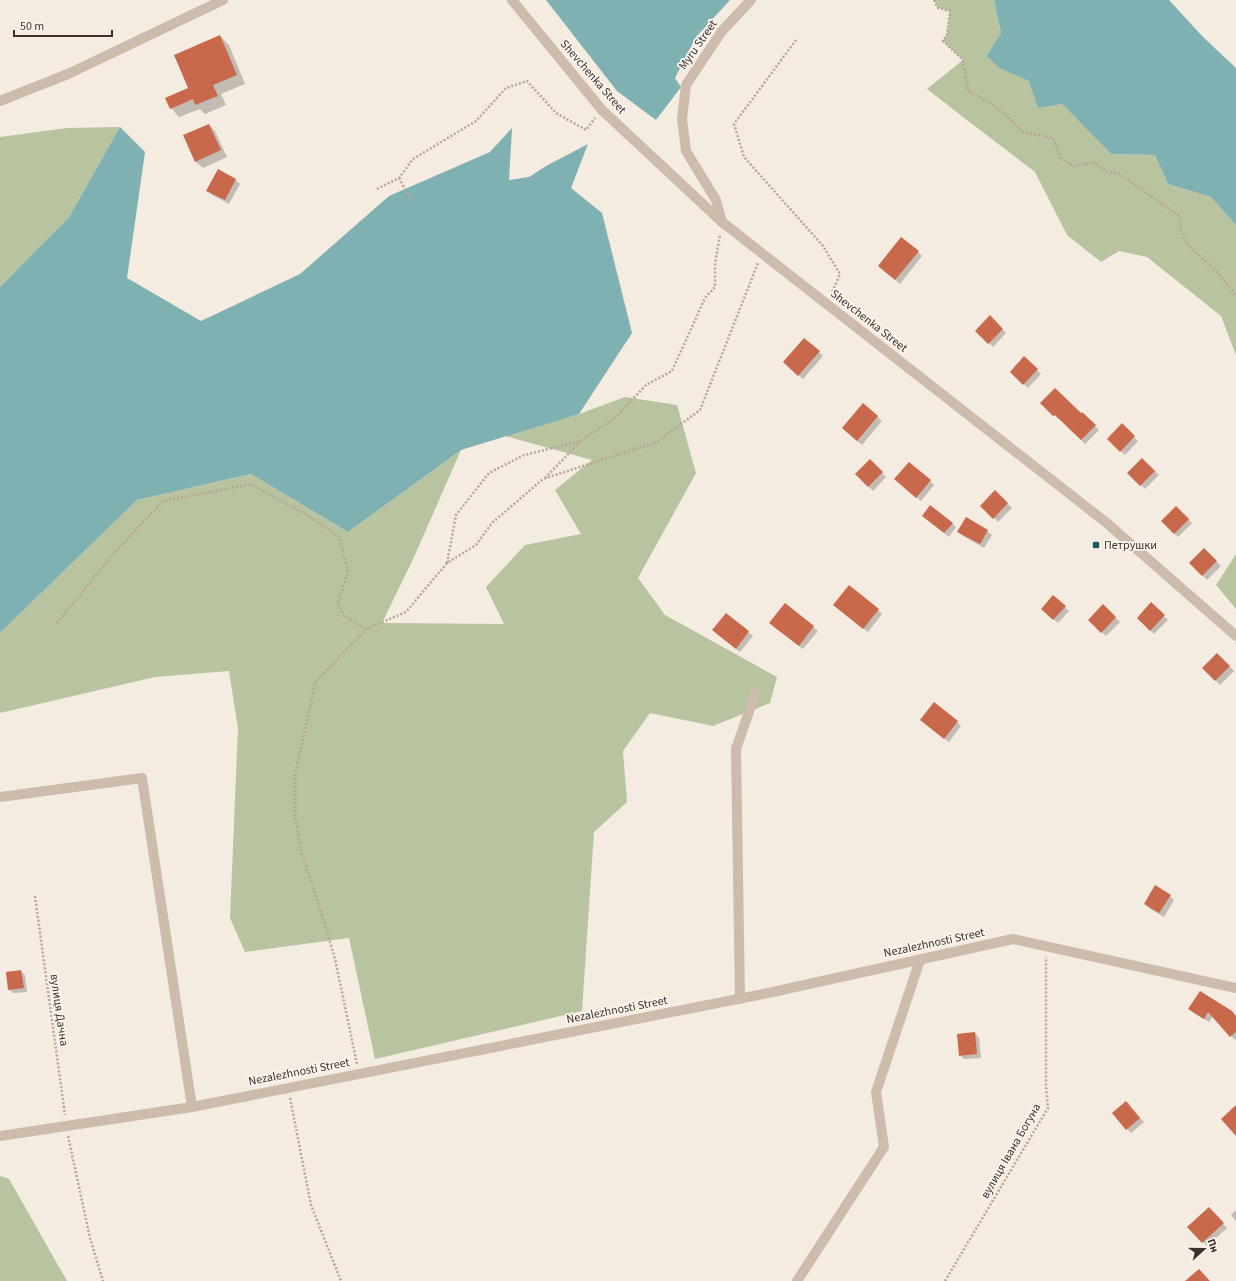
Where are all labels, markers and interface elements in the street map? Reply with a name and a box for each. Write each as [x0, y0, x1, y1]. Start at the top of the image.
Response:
scale bar [14, 12, 112, 38]
street label: Myru Street [675, 17, 721, 73]
text: 50 m [20, 18, 44, 35]
street label: Shevchenka Street [556, 36, 630, 118]
street label: Shevchenka Street [827, 286, 911, 356]
place label: Петрушки [1104, 537, 1157, 554]
marker: Петрушки [1091, 540, 1101, 550]
street label: Nezalezhnosti Street [882, 924, 986, 962]
street label: вулиця Дачна [46, 973, 72, 1047]
street label: Nezalezhnosti Street [565, 992, 669, 1028]
street label: Nezalezhnosti Street [247, 1054, 351, 1090]
street label: вулиця Івана Богуна [977, 1100, 1045, 1202]
north arrow [1184, 1229, 1224, 1269]
text: Пн [1203, 1237, 1222, 1255]

